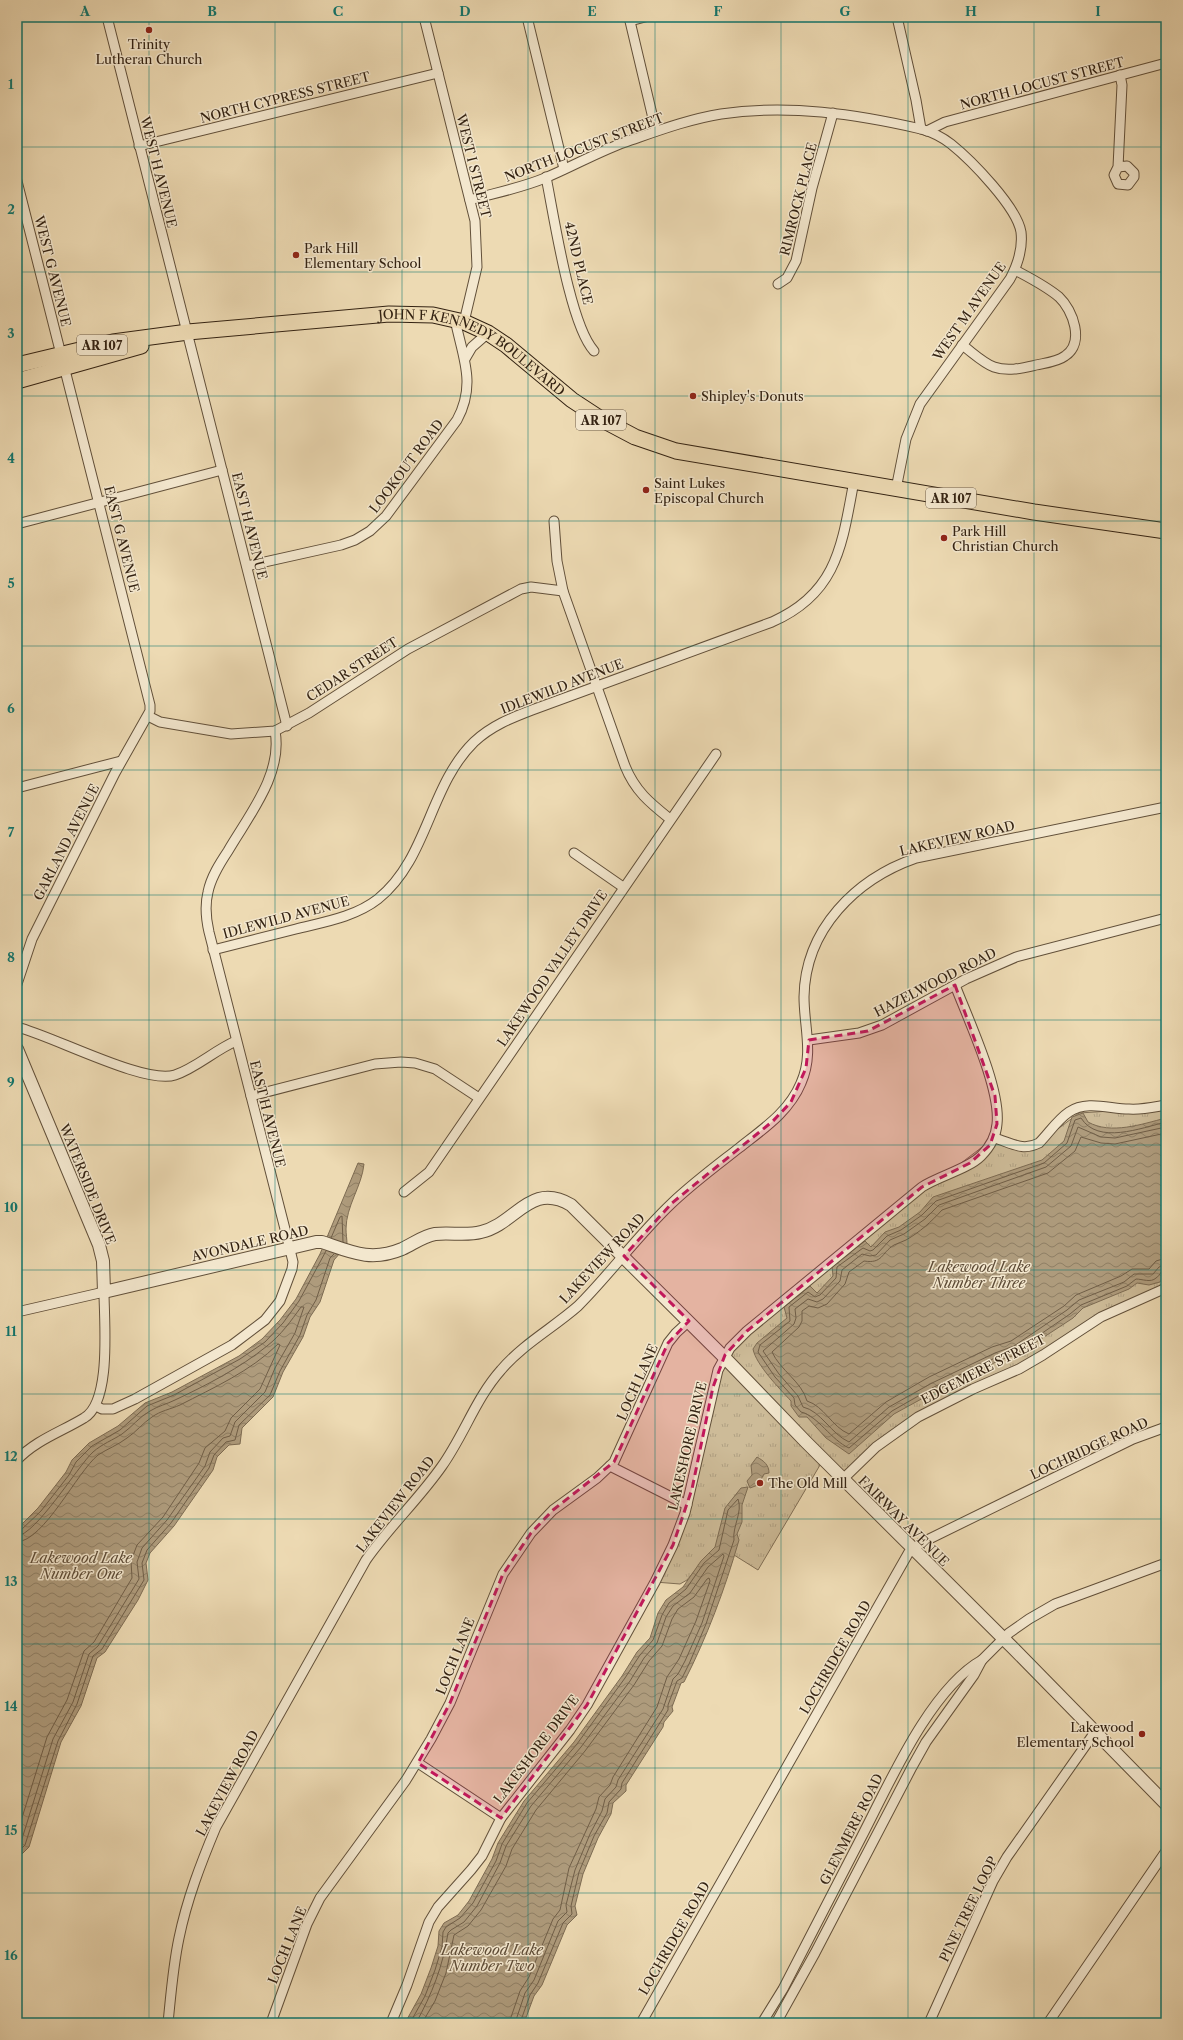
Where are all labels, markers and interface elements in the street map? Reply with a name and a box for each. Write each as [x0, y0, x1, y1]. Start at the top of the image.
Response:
text: A [79, 3, 91, 19]
text: B [207, 3, 217, 19]
text: C [333, 3, 343, 19]
text: D [459, 3, 471, 19]
text: E [587, 3, 597, 19]
text: F [714, 3, 723, 19]
text: G [839, 3, 851, 19]
text: H [965, 3, 977, 19]
text: I [1095, 3, 1101, 19]
marker: Trinity Lutheran Church [144, 25, 154, 35]
place label: Trinity Lutheran Church [96, 36, 202, 67]
street label: NORTH LOCUST STREET [958, 53, 1126, 113]
street label: NORTH CYPRESS STREET [198, 68, 372, 126]
text: 1 [8, 76, 14, 92]
street label: NORTH LOCUST STREET [502, 109, 666, 185]
street label: WEST I STREET [453, 111, 495, 220]
street label: WEST H AVENUE [137, 114, 181, 230]
street label: RIMROCK PLACE [776, 141, 820, 257]
text: 2 [7, 201, 15, 217]
street label: WEST G AVENUE [31, 213, 75, 328]
street label: 42ND PLACE [562, 220, 596, 306]
place label: Park Hill Elementary School [304, 240, 422, 271]
marker: Park Hill Elementary School [291, 250, 301, 260]
street label: WEST M AVENUE [928, 259, 1009, 364]
street label: JOHN F KENNEDY BOULEVARD [376, 306, 568, 399]
text: 3 [7, 325, 15, 341]
road number: AR 107 [77, 335, 127, 355]
place label: Shipley's Donuts [701, 388, 804, 404]
marker: Shipley's Donuts [688, 391, 698, 401]
road number: AR 107 [576, 410, 626, 430]
street label: LOOKOUT ROAD [366, 416, 446, 516]
text: 4 [7, 450, 15, 466]
street label: EAST H AVENUE [229, 471, 271, 581]
place label: Saint Lukes Episcopal Church [654, 475, 764, 506]
street label: EAST G AVENUE [101, 484, 143, 594]
marker: Saint Lukes Episcopal Church [641, 485, 651, 495]
road number: AR 107 [926, 488, 976, 508]
place label: Park Hill Christian Church [952, 523, 1059, 554]
marker: Park Hill Christian Church [939, 533, 949, 543]
text: 5 [7, 575, 15, 591]
street label: CEDAR STREET [303, 633, 401, 705]
street label: IDLEWILD AVENUE [498, 655, 626, 717]
text: 6 [7, 700, 15, 716]
street label: GARLAND AVENUE [30, 781, 102, 903]
street label: LAKEVIEW ROAD [898, 817, 1016, 859]
text: 7 [8, 824, 15, 840]
street label: LAKEWOOD VALLEY DRIVE [494, 887, 610, 1049]
street label: IDLEWILD AVENUE [221, 892, 351, 942]
street label: HAZELWOOD ROAD [871, 944, 999, 1020]
text: 8 [7, 949, 15, 965]
street label: EAST H AVENUE [247, 1059, 289, 1169]
text: 9 [7, 1074, 15, 1090]
street label: WATERSIDE DRIVE [56, 1120, 120, 1247]
text: 10 [4, 1199, 18, 1215]
street label: LAKEVIEW ROAD [556, 1210, 648, 1306]
street label: AVONDALE ROAD [189, 1222, 310, 1264]
water label: Lakewood Lake Number Three [927, 1258, 1031, 1292]
text: 11 [5, 1323, 17, 1339]
street label: EDGEMERE STREET [918, 1331, 1048, 1407]
street label: LOCH LANE [613, 1341, 661, 1423]
street label: LAKESHORE DRIVE [664, 1380, 710, 1512]
street label: LOCHRIDGE ROAD [1028, 1414, 1150, 1482]
text: 12 [4, 1448, 18, 1464]
street label: LAKEVIEW ROAD [352, 1453, 438, 1555]
street label: FAIRWAY AVENUE [855, 1472, 953, 1570]
place label: The Old Mill [768, 1475, 848, 1491]
marker: The Old Mill [755, 1478, 765, 1488]
water label: Lakewood Lake Number One [29, 1549, 133, 1583]
text: 13 [4, 1573, 18, 1589]
street label: LOCHRIDGE ROAD [796, 1597, 874, 1717]
street label: LOCH LANE [432, 1615, 478, 1697]
street label: LAKESHORE DRIVE [490, 1692, 582, 1806]
text: 14 [4, 1698, 18, 1714]
place label: Lakewood Elementary School [1017, 1719, 1134, 1750]
street label: LAKEVIEW ROAD [192, 1727, 262, 1839]
marker: Lakewood Elementary School [1137, 1729, 1147, 1739]
street label: GLENMERE ROAD [816, 1771, 886, 1887]
text: 15 [4, 1822, 18, 1838]
street label: PINE TREE LOOP [936, 1853, 1001, 1964]
street label: LOCHRIDGE ROAD [635, 1878, 713, 1998]
street label: LOCH LANE [264, 1904, 310, 1986]
water label: Lakewood Lake Number Two [440, 1941, 544, 1975]
text: 16 [4, 1947, 18, 1963]

